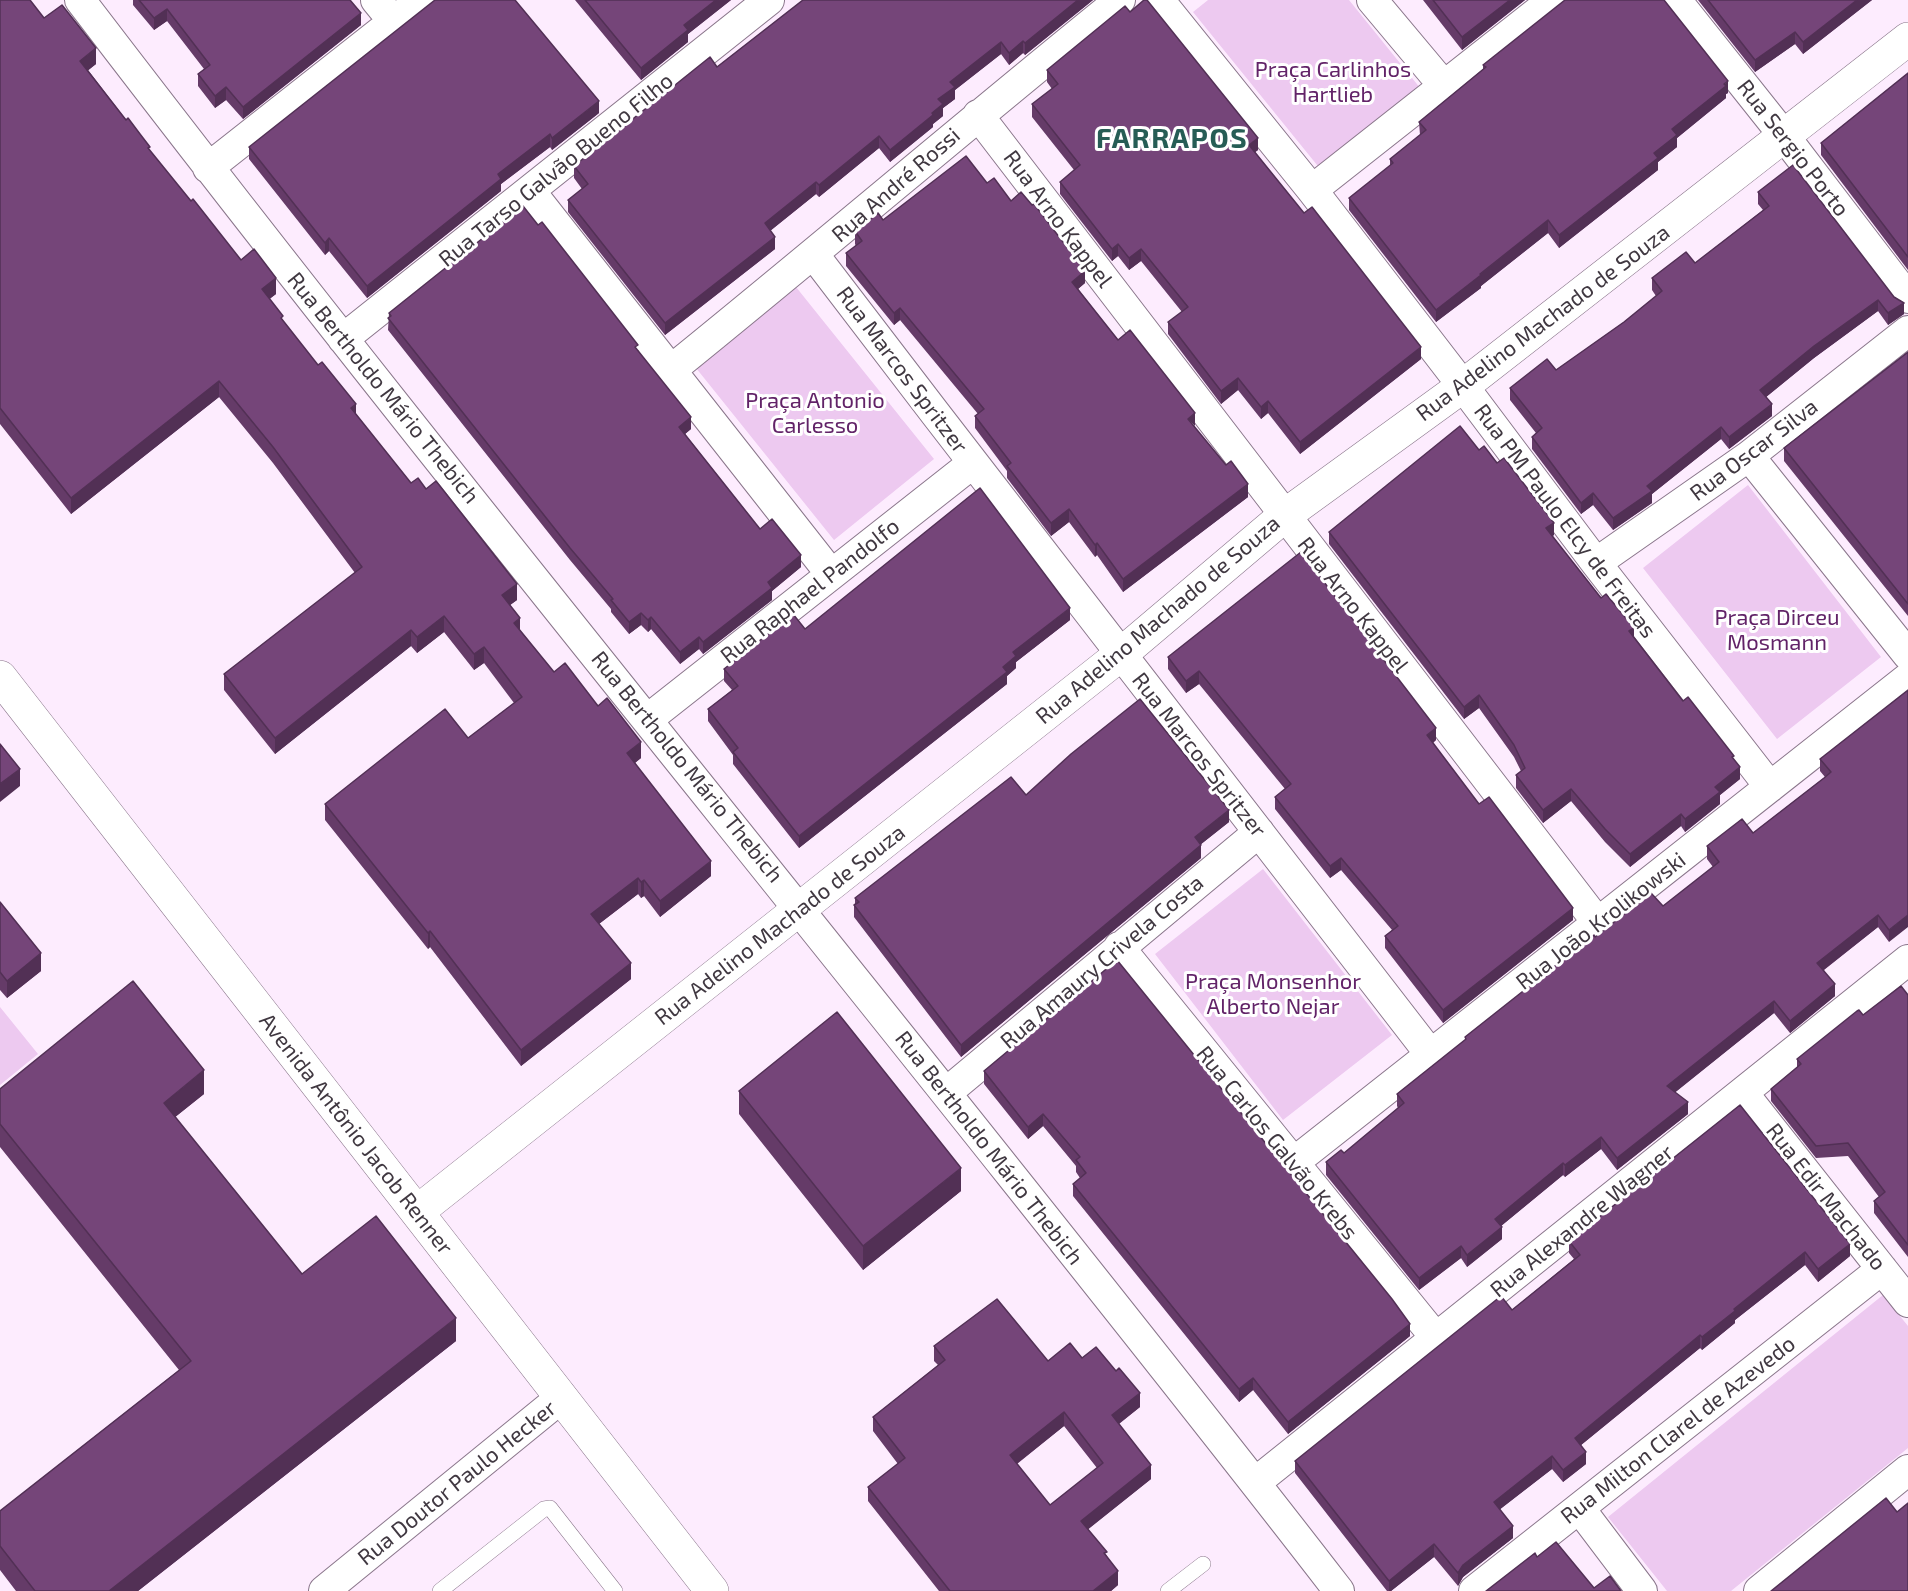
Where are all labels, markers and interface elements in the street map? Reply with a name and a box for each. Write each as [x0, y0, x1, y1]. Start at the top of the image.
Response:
park label: Praça Carlinhos Hartlieb [1255, 57, 1411, 108]
street label: Rua Tarso Galvão Bueno Filho [434, 67, 678, 273]
street label: Rua Sergio Porto [1731, 74, 1855, 222]
street label: Rua André Rossi [826, 122, 966, 248]
district label: FARRAPOS [1096, 122, 1248, 156]
street label: Rua Arno Kappel [998, 145, 1118, 293]
street label: Rua Adelino Machado de Souza [1411, 219, 1675, 427]
street label: Rua Bertholdo Mário Thebich [282, 267, 484, 509]
street label: Rua Marcos Spritzer [831, 281, 973, 459]
park label: Praça Antonio Carlesso [745, 388, 885, 440]
street label: Rua Oscar Silva [1685, 393, 1823, 507]
street label: Rua PM Paulo Elcy de Freitas [1468, 399, 1662, 643]
street label: Rua Adelino Machado de Souza [1031, 510, 1285, 730]
street label: Rua Raphael Pandolfo [715, 513, 905, 669]
street label: Rua Arno Kappel [1292, 532, 1414, 678]
park label: Praça Dirceu Mosmann [1714, 605, 1840, 656]
street label: Rua Bertholdo Mário Thebich [586, 646, 788, 888]
street label: Rua Marcos Spritzer [1126, 667, 1272, 843]
street label: Rua Adelino Machado de Souza [650, 819, 910, 1031]
street label: Rua João Krolikowski [1511, 847, 1691, 995]
street label: Rua Amaury Crivela Costa [995, 869, 1209, 1055]
park label: Praça Monsenhor Alberto Nejar [1185, 969, 1361, 1020]
street label: Avenida Antônio Jacob Renner [254, 1008, 458, 1260]
street label: Rua Bertholdo Mário Thebich [889, 1026, 1089, 1270]
street label: Rua Carlos Galvão Krebs [1191, 1041, 1363, 1245]
street label: Rua Edir Machado [1760, 1118, 1892, 1276]
street label: Rua Alexandre Wagner [1485, 1139, 1679, 1303]
street label: Rua Milton Clarel de Azevedo [1556, 1330, 1800, 1530]
street label: Rua Doutor Paulo Hecker [352, 1395, 562, 1571]

